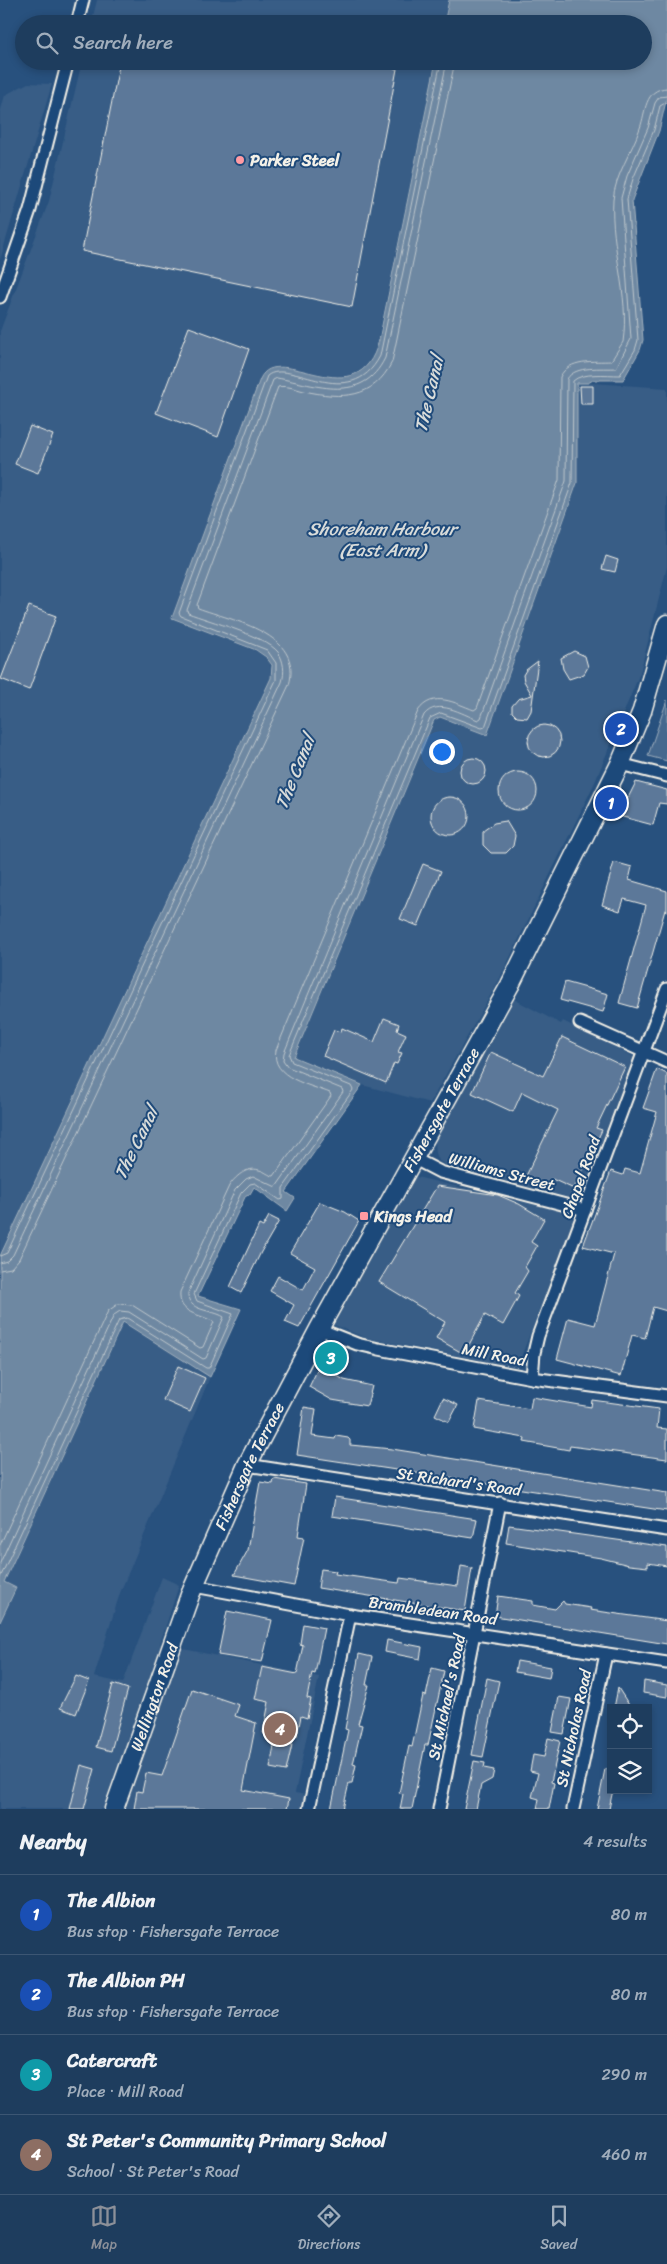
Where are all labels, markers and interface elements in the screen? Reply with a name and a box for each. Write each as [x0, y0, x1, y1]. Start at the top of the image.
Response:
search box [15, 15, 652, 70]
text: Search here [73, 26, 173, 59]
icon: search [33, 29, 61, 57]
place label: Parker Steel [250, 146, 341, 175]
marker: Parker Steel [234, 154, 246, 166]
water label: The Canal [405, 349, 454, 435]
water label: Shoreham Harbour (East Arm) [308, 513, 460, 566]
pin: 2 [605, 710, 637, 748]
water label: The Canal [266, 726, 326, 814]
your location [429, 739, 455, 765]
pin: 1 [595, 784, 627, 822]
street label: Fishersgate Terrace [395, 1042, 488, 1178]
water label: The Canal [105, 1098, 169, 1185]
street label: Chapel Road [552, 1130, 609, 1222]
street label: Williams Street [445, 1143, 558, 1200]
place label: Kings Head [373, 1202, 453, 1231]
marker: Kings Head [358, 1210, 370, 1222]
street label: Mill Road [459, 1334, 530, 1375]
pin: 3 [315, 1339, 347, 1377]
street label: Fishersgate Terrace [206, 1397, 293, 1535]
street label: St Richard's Road [395, 1458, 525, 1505]
street label: Brambledean Road [367, 1587, 501, 1634]
street label: St Michael's Road [419, 1630, 474, 1763]
street label: Wellington Road [122, 1637, 187, 1755]
street label: St Nicholas Road [547, 1665, 600, 1790]
map controls [607, 1704, 652, 1794]
button: locate [607, 1704, 652, 1749]
pin: 4 [264, 1710, 296, 1748]
button: layers [607, 1749, 652, 1794]
text: Nearby [20, 1823, 86, 1861]
text: 4 results [583, 1827, 647, 1856]
text: The Albion [67, 1884, 155, 1917]
text: 1 [33, 1900, 39, 1929]
text: 80 m [611, 1900, 647, 1929]
text: Bus stop · Fishersgate Terrace [67, 1917, 279, 1946]
text: The Albion PH [67, 1964, 185, 1997]
text: 2 [31, 1980, 41, 2009]
text: 80 m [611, 1980, 647, 2009]
text: Bus stop · Fishersgate Terrace [67, 1997, 279, 2026]
text: Catercraft [67, 2044, 157, 2077]
text: 3 [32, 2060, 40, 2089]
text: 290 m [601, 2060, 647, 2089]
text: Place · Mill Road [67, 2077, 183, 2106]
text: St Peter's Community Primary School [67, 2124, 386, 2157]
text: 4 [31, 2140, 41, 2169]
text: 460 m [601, 2140, 647, 2169]
text: School · St Peter's Road [67, 2157, 239, 2186]
tab: Map [90, 2202, 118, 2257]
tab: Directions [298, 2202, 360, 2257]
tab: Saved [540, 2202, 577, 2257]

